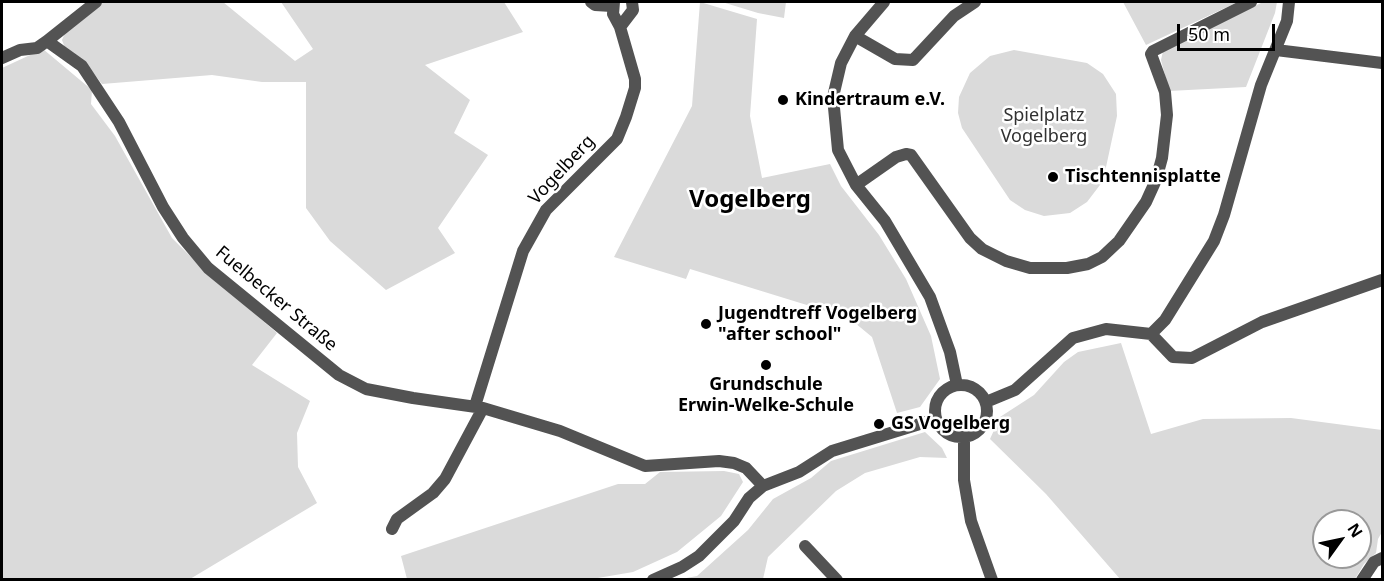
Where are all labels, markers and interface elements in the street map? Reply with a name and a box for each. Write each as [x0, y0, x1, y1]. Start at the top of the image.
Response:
scale bar [1180, 12, 1278, 50]
text: 50 m [1188, 22, 1230, 46]
place label: Kindertraum e.V. [795, 89, 945, 111]
marker: Kindertraum e.V. [776, 93, 790, 107]
park label: Spielplatz Vogelberg [1001, 105, 1087, 148]
street label: Vogelberg [525, 131, 599, 209]
place label: Tischtennisplatte [1065, 166, 1221, 188]
marker: Tischtennisplatte [1046, 170, 1060, 184]
district label: Vogelberg [689, 186, 811, 214]
street label: Fuelbecker Straße [211, 242, 341, 356]
place label: Jugendtreff Vogelberg "after school" [718, 303, 917, 346]
marker: Jugendtreff Vogelberg "after school" [699, 317, 713, 331]
marker: Grundschule Erwin-Welke-Schule [759, 358, 773, 372]
place label: Grundschule Erwin-Welke-Schule [678, 374, 854, 416]
place label: GS Vogelberg [891, 413, 1010, 435]
marker: GS Vogelberg [872, 417, 886, 431]
north arrow [1312, 509, 1372, 569]
text: N [1343, 519, 1368, 542]

